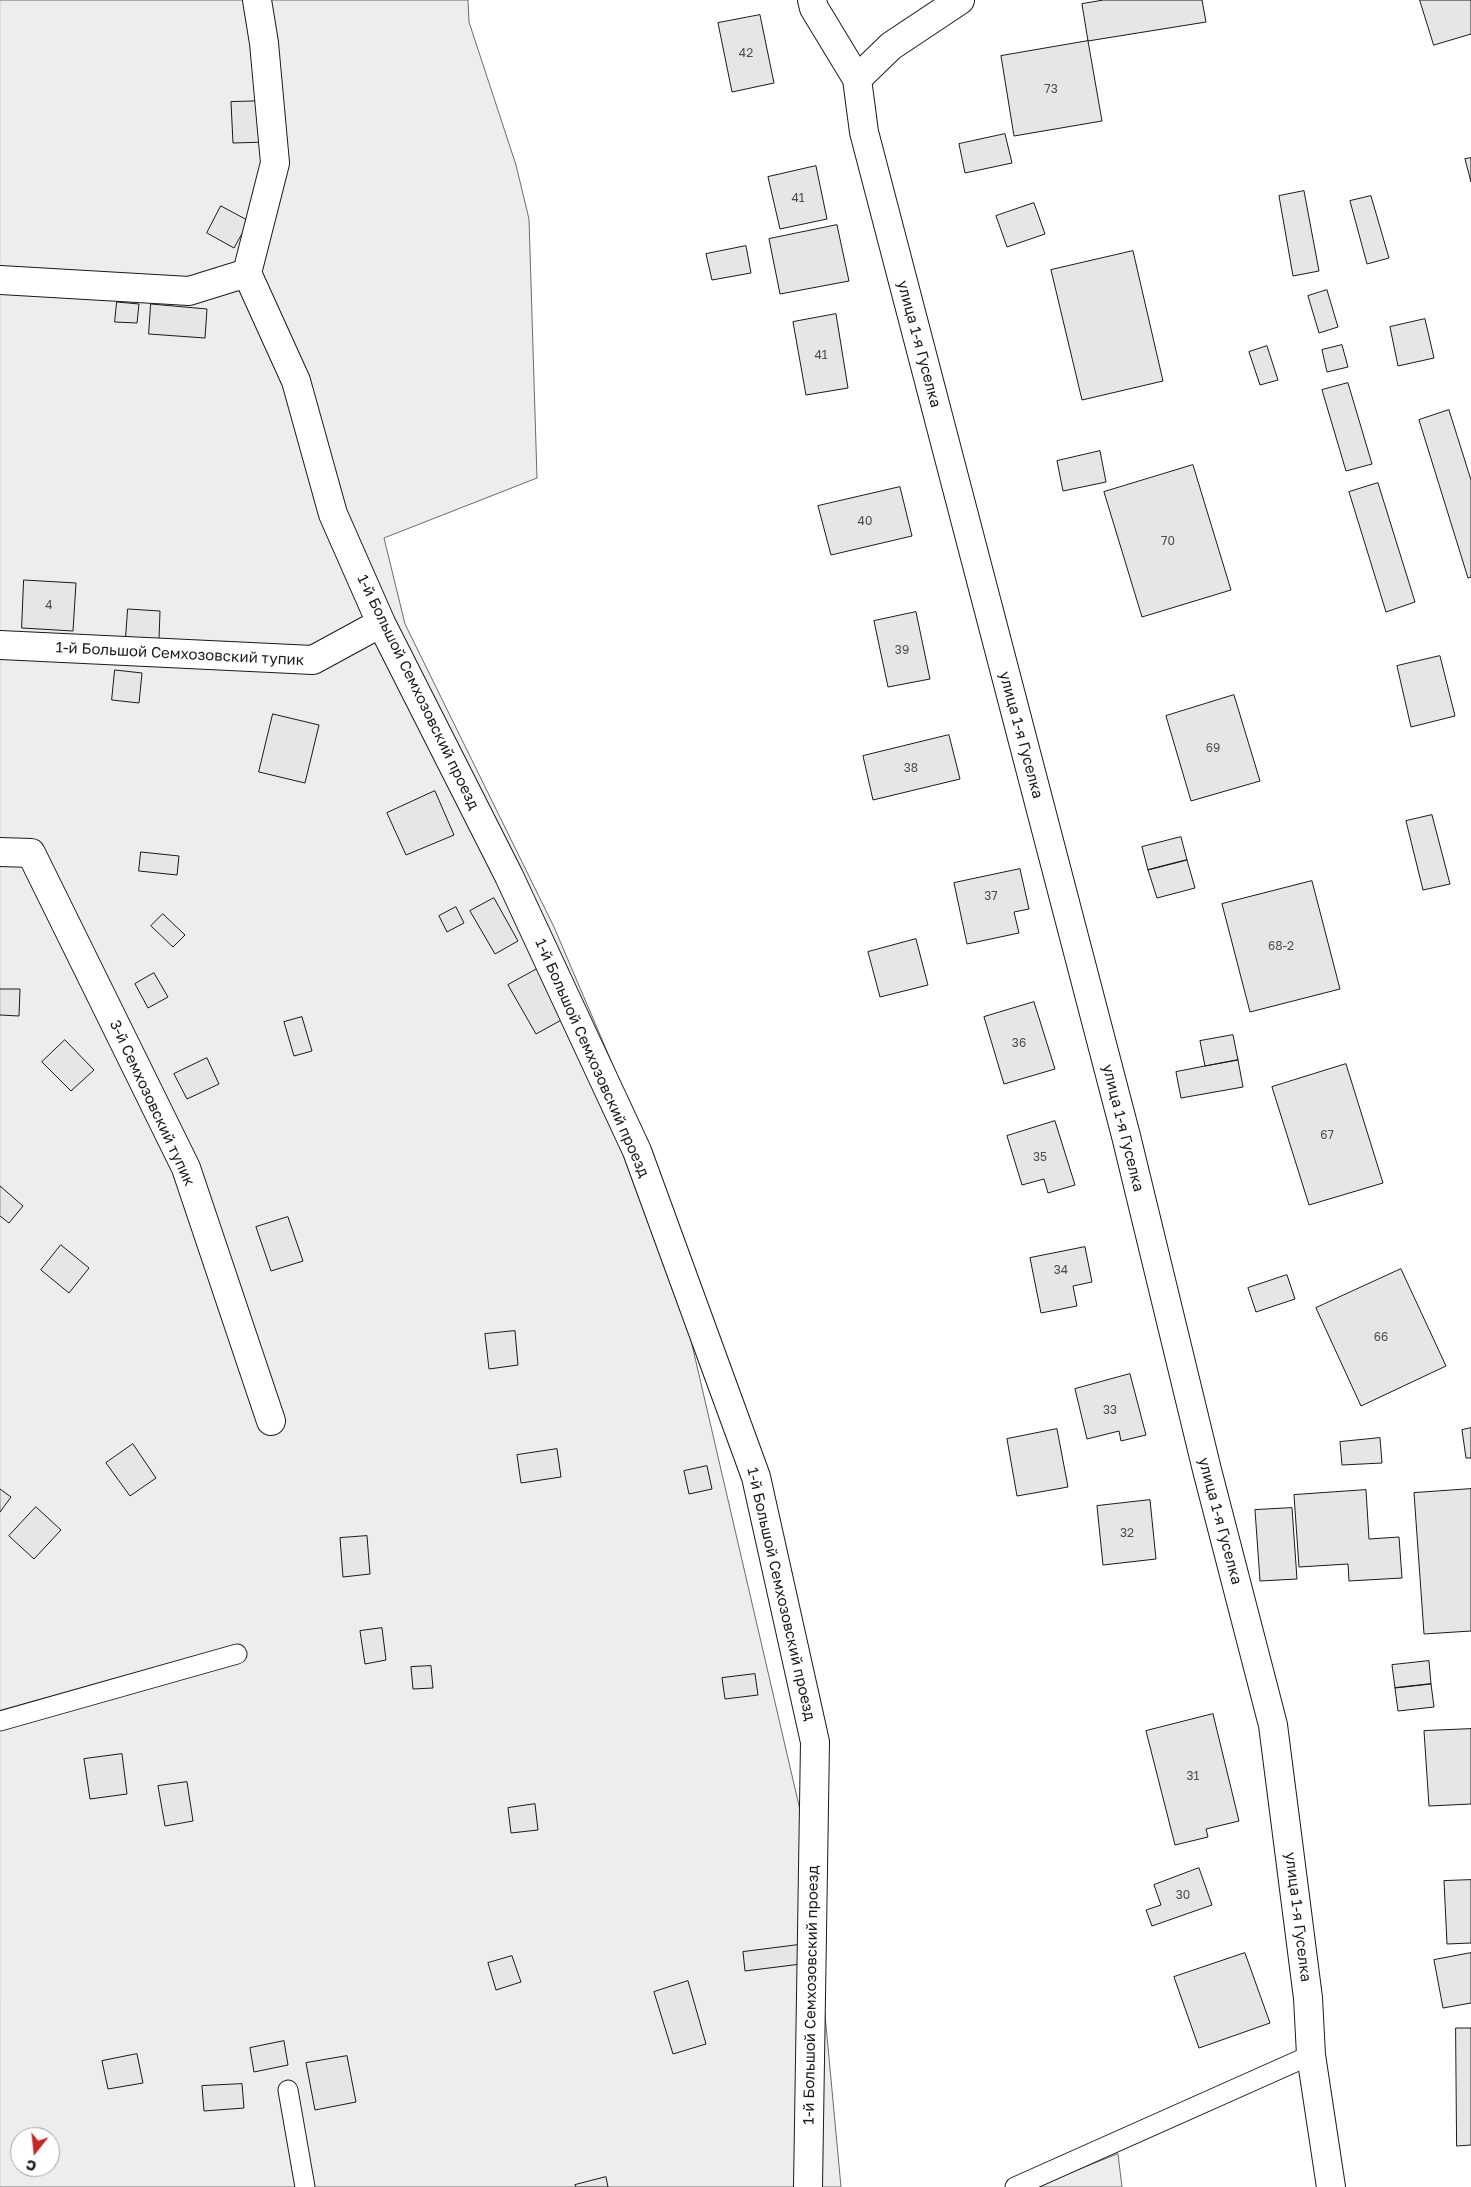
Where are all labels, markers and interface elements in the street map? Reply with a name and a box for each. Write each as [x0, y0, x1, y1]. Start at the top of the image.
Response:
house number: 42 [739, 46, 753, 60]
house number: 73 [1044, 82, 1058, 96]
house number: 41 [791, 191, 805, 205]
street label: улица 1-я Гуселка [893, 279, 945, 409]
house number: 41 [814, 348, 828, 362]
house number: 40 [858, 514, 872, 528]
house number: 70 [1161, 534, 1175, 548]
street label: 1-й Большой Семхозовский проезд [353, 572, 483, 812]
house number: 4 [45, 598, 53, 612]
street label: 1-й Большой Семхозовский тупик [55, 638, 305, 670]
house number: 39 [895, 643, 909, 657]
street label: улица 1-я Гуселка [995, 670, 1047, 800]
house number: 69 [1206, 741, 1220, 755]
house number: 38 [904, 761, 918, 775]
house number: 37 [984, 889, 998, 903]
street label: 1-й Большой Семхозовский проезд [531, 936, 653, 1180]
house number: 68-2 [1268, 939, 1294, 953]
street label: 3-й Семхозовский тупик [106, 1017, 198, 1189]
house number: 36 [1012, 1036, 1026, 1050]
street label: улица 1-я Гуселка [1098, 1062, 1148, 1194]
house number: 67 [1320, 1128, 1334, 1142]
house number: 35 [1033, 1150, 1047, 1164]
house number: 34 [1054, 1263, 1068, 1277]
house number: 66 [1374, 1330, 1388, 1344]
house number: 33 [1103, 1403, 1117, 1417]
street label: улица 1-я Гуселка [1194, 1456, 1246, 1586]
street label: 1-й Большой Семхозовский проезд [743, 1466, 819, 1722]
house number: 32 [1120, 1526, 1134, 1540]
house number: 31 [1187, 1769, 1199, 1783]
street label: улица 1-я Гуселка [1281, 1851, 1315, 1983]
street label: 1-й Большой Семхозовский проезд [800, 1865, 822, 2125]
house number: 30 [1176, 1888, 1190, 1902]
north arrow [10, 2127, 60, 2177]
text: С [24, 2156, 38, 2175]

